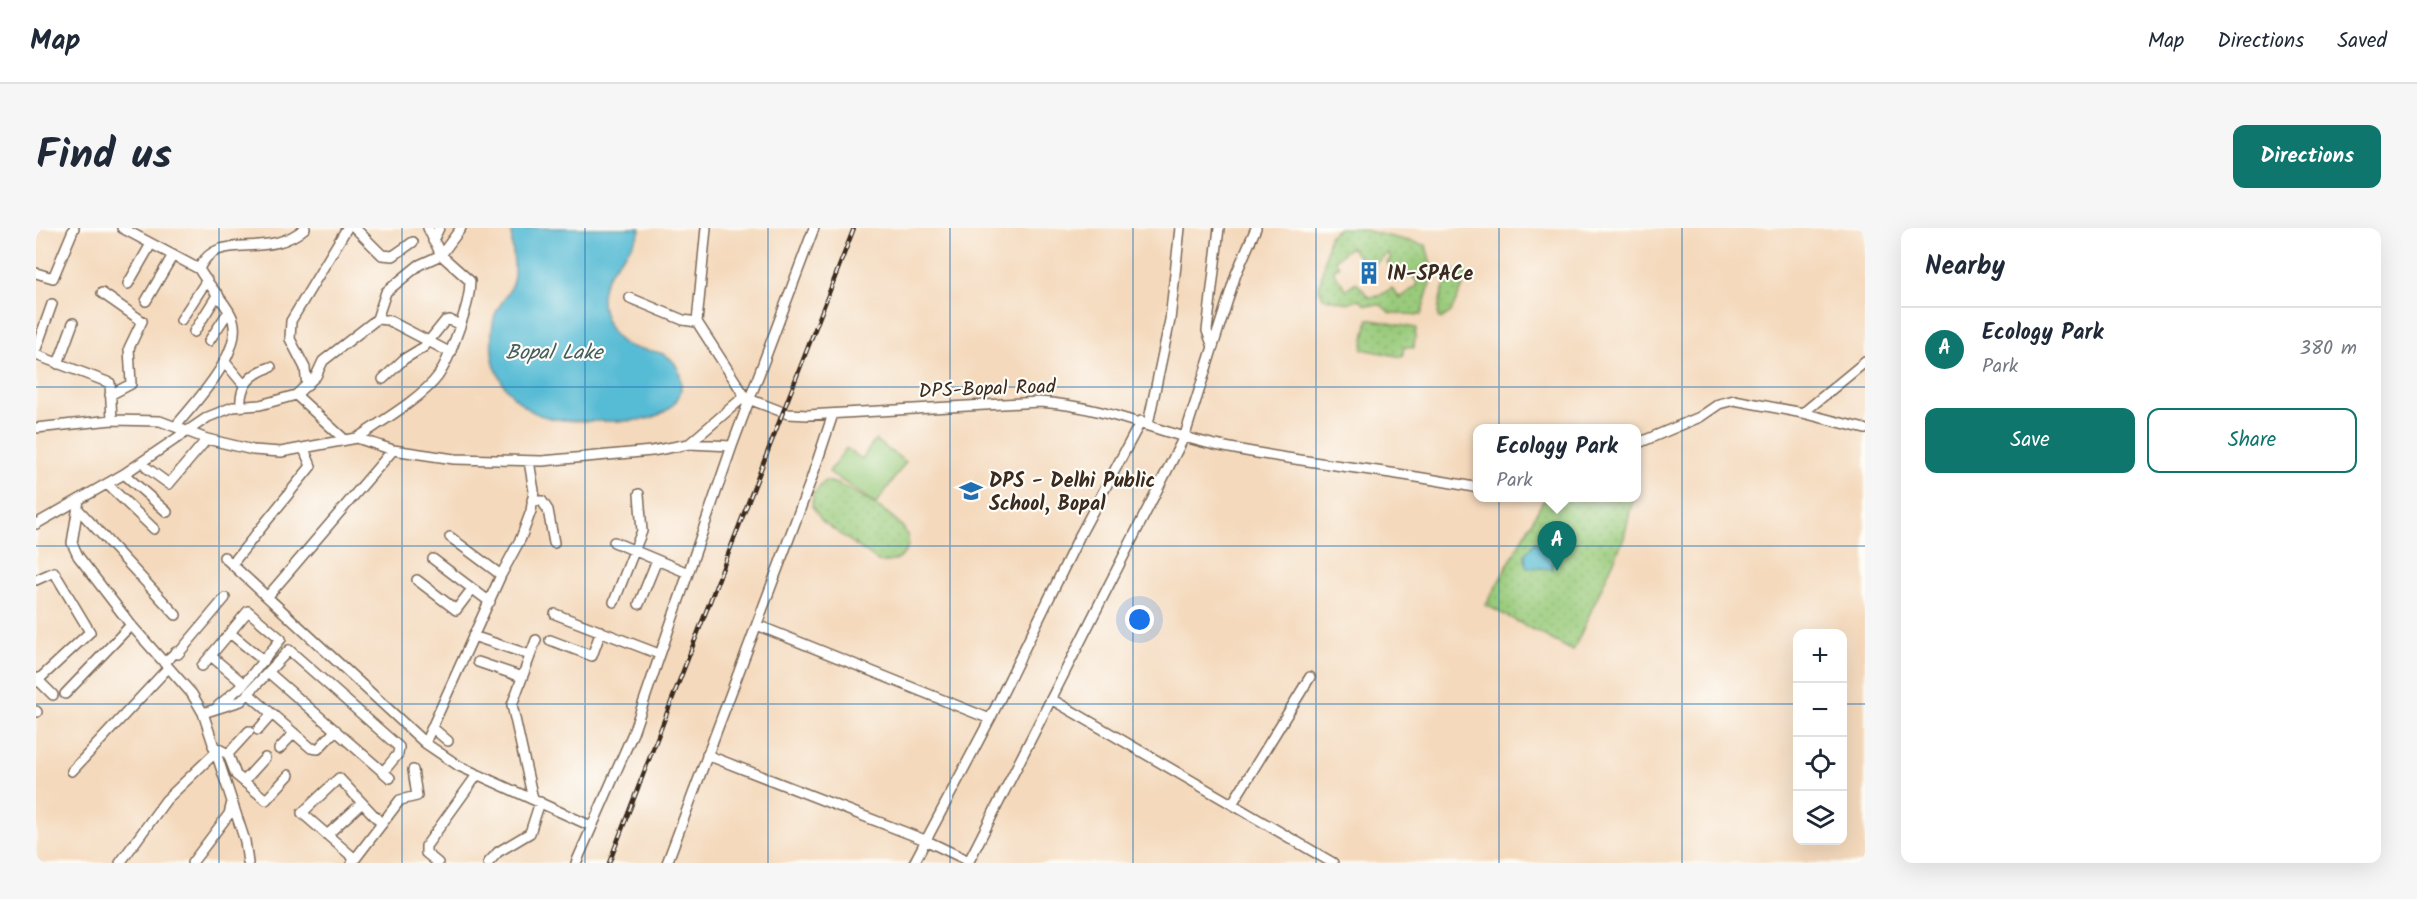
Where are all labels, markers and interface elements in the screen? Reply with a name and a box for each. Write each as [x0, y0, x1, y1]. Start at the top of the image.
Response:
text: Map [30, 19, 81, 64]
text: Map [2148, 25, 2184, 58]
text: Directions [2217, 25, 2304, 58]
text: Saved [2337, 25, 2387, 58]
text: Find us [36, 123, 172, 190]
button: Directions [2233, 125, 2381, 188]
text: Nearby [1925, 246, 2005, 288]
place label: IN-SPACe [1387, 259, 1473, 291]
building icon: IN-SPACe [1356, 260, 1382, 286]
text: Ecology Park [1982, 316, 2103, 351]
text: A [1938, 333, 1951, 365]
text: 380 m [2300, 333, 2357, 365]
water label: Bopal Lake [506, 337, 605, 370]
text: Park [1982, 351, 2018, 383]
street label: DPS-Bopal Road [918, 372, 1057, 408]
button: Save [1925, 408, 2135, 473]
button: Share [2147, 408, 2357, 473]
popup [1473, 424, 1641, 502]
text: Ecology Park [1496, 430, 1618, 465]
text: Park [1496, 465, 1533, 497]
place label: DPS - Delhi Public School, Bopal [989, 466, 1155, 521]
school or university icon: DPS - Delhi Public School, Bopal [958, 478, 984, 504]
pin: A [1538, 522, 1576, 571]
your location [1125, 605, 1154, 634]
map controls [1793, 629, 1847, 845]
button: + [1793, 629, 1847, 683]
button: − [1793, 683, 1847, 737]
button: locate [1793, 737, 1847, 791]
button: layers [1793, 791, 1847, 845]

